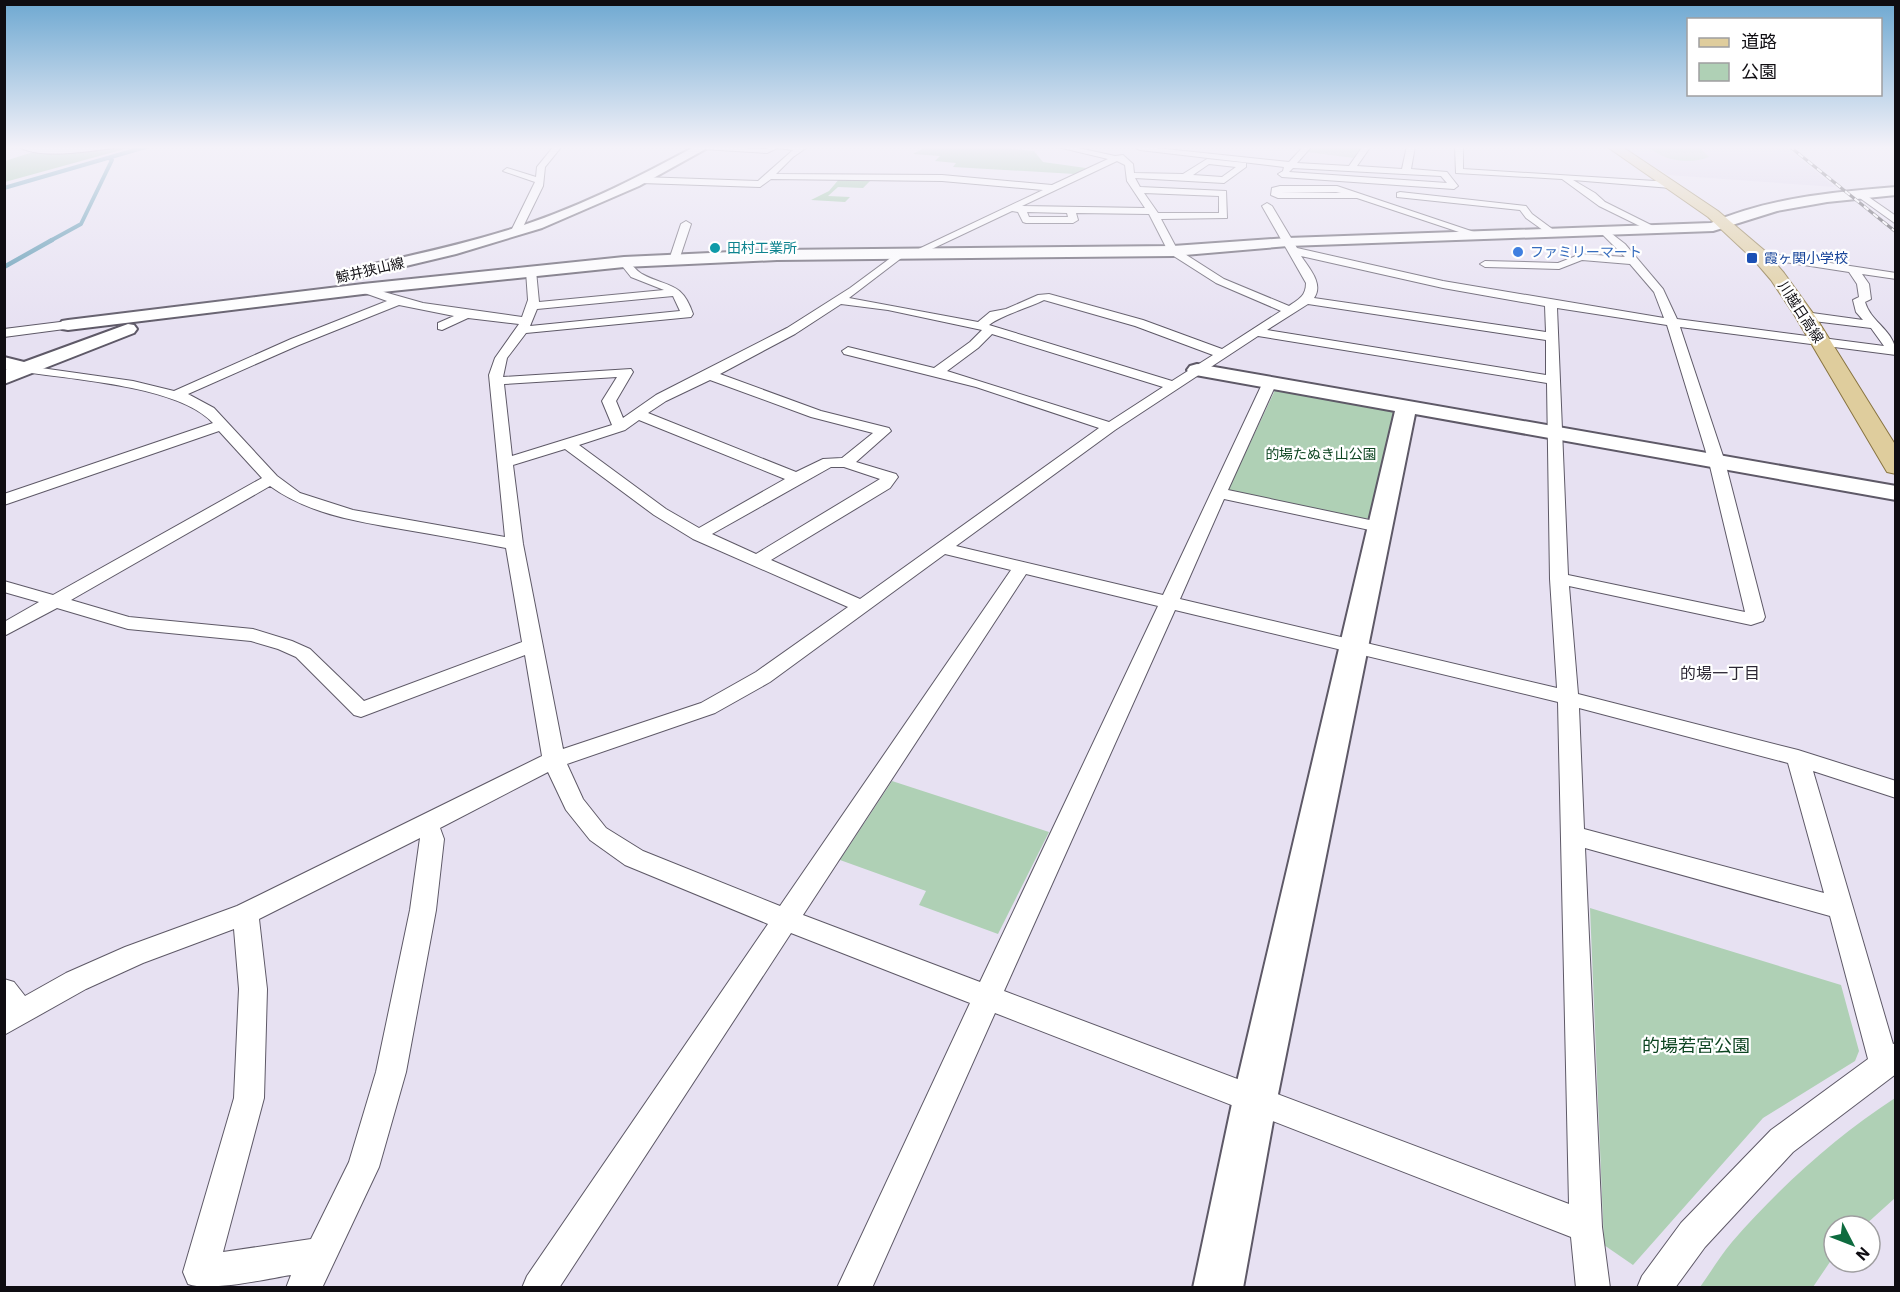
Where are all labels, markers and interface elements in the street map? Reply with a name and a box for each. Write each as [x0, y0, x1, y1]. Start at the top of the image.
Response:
legend [1687, 18, 1882, 96]
text: 道路 [1741, 30, 1777, 53]
text: 公園 [1741, 60, 1777, 83]
place label: 田村工業所 [727, 239, 797, 257]
marker: 田村工業所 [708, 241, 722, 255]
place label: ファミリーマート [1530, 243, 1642, 261]
marker: ファミリーマート [1511, 245, 1525, 259]
place label: 霞ヶ関小学校 [1764, 249, 1848, 267]
marker: 霞ヶ関小学校 [1745, 251, 1759, 265]
street label: 鯨井狭山線 [334, 253, 406, 287]
street label: 川越日高線 [1774, 278, 1828, 346]
park label: 的場たぬき山公園 [1265, 445, 1377, 463]
district label: 的場一丁目 [1680, 663, 1760, 683]
park label: 的場若宮公園 [1642, 1034, 1750, 1057]
north arrow [1822, 1214, 1882, 1274]
text: N [1852, 1243, 1874, 1265]

